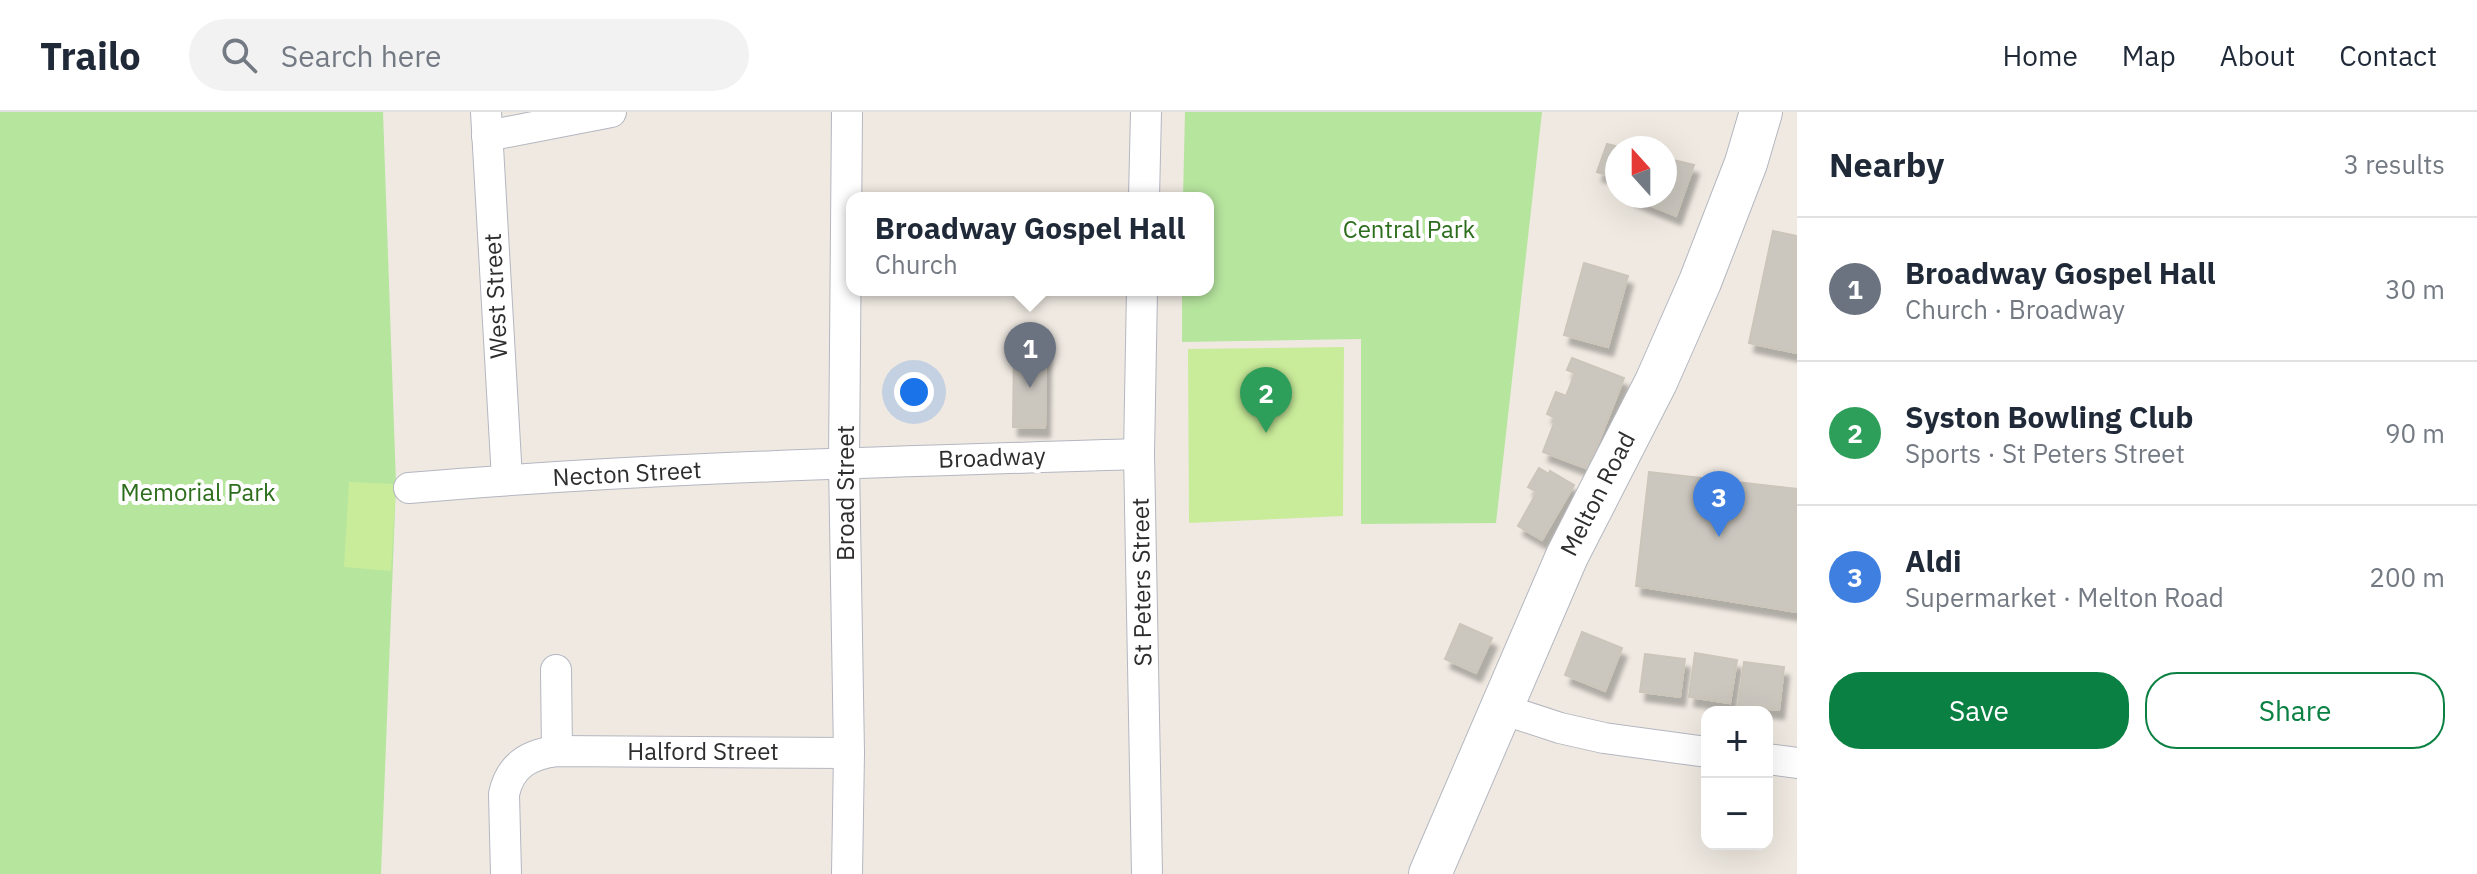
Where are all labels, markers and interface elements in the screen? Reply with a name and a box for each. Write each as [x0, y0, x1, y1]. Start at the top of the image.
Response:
search box [189, 19, 749, 91]
text: Trailo [40, 31, 141, 80]
icon: search [217, 33, 261, 77]
text: Search here [281, 36, 442, 75]
text: Home [2002, 37, 2078, 74]
text: Map [2122, 37, 2176, 74]
text: About [2220, 37, 2295, 74]
text: Contact [2339, 37, 2437, 74]
north arrow [1605, 136, 1677, 208]
text: Nearby [1829, 142, 1944, 186]
text: 3 results [2343, 147, 2445, 181]
popup [846, 192, 1214, 296]
text: Broadway Gospel Hall [875, 208, 1185, 247]
park label: Central Park [1343, 213, 1476, 245]
street label: West Street [476, 232, 514, 360]
text: Church [875, 247, 958, 281]
text: Broadway Gospel Hall [1905, 253, 2216, 292]
text: 1 [1847, 272, 1863, 306]
text: 30 m [2385, 272, 2445, 306]
text: Church · Broadway [1905, 292, 2125, 326]
pin: 1 [1004, 322, 1056, 388]
pin: 2 [1240, 367, 1292, 433]
your location [894, 372, 934, 412]
text: Syston Bowling Club [1905, 397, 2193, 436]
text: 2 [1847, 416, 1863, 450]
text: 90 m [2385, 416, 2445, 450]
street label: Broad Street [829, 425, 861, 561]
street label: Melton Road [1552, 426, 1642, 561]
text: Sports · St Peters Street [1905, 436, 2185, 470]
street label: Broadway [938, 439, 1046, 475]
street label: Necton Street [552, 453, 702, 493]
pin: 3 [1693, 471, 1745, 537]
park label: Memorial Park [120, 476, 276, 508]
street label: St Peters Street [1124, 497, 1158, 667]
text: Aldi [1905, 541, 1961, 580]
text: 3 [1847, 560, 1863, 594]
text: 200 m [2369, 560, 2445, 594]
text: Supermarket · Melton Road [1905, 580, 2224, 614]
button: Save [1829, 672, 2129, 749]
button: Share [2145, 672, 2445, 749]
map controls [1701, 706, 1773, 850]
button: + [1701, 706, 1773, 778]
street label: Halford Street [627, 735, 779, 767]
button: − [1701, 778, 1773, 850]

